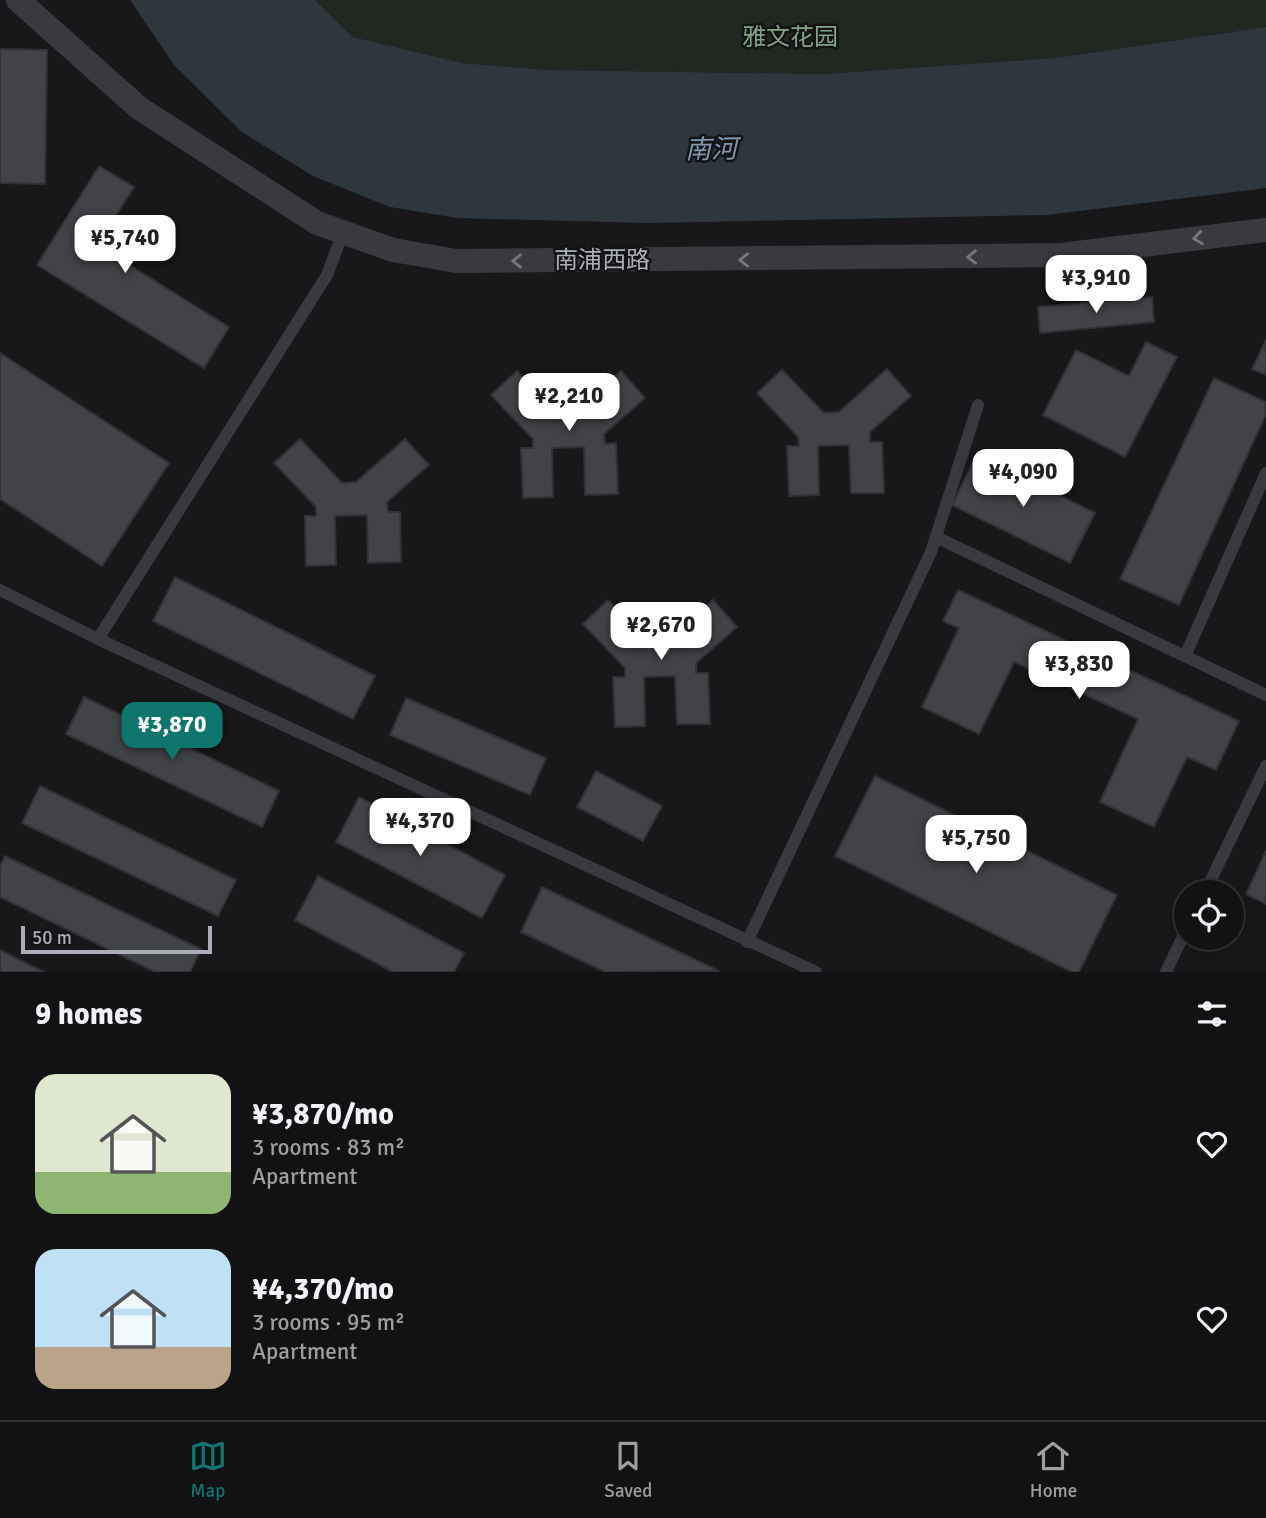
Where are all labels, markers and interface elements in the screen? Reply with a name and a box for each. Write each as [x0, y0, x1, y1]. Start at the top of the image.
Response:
park label: 雅文花园 [742, 22, 838, 52]
water label: 南河 [685, 133, 742, 166]
pin: ¥5,740 [68, 216, 182, 275]
text: ¥5,740 [91, 223, 159, 252]
one-way arrow [1192, 231, 1204, 246]
street label: 南浦西路 [554, 245, 650, 275]
one-way arrow [966, 249, 977, 264]
one-way arrow [739, 252, 749, 268]
one-way arrow [511, 253, 522, 269]
pin: ¥3,910 [1039, 256, 1153, 315]
text: ¥3,910 [1062, 263, 1130, 292]
pin: ¥2,210 [512, 374, 626, 433]
text: ¥2,210 [535, 381, 603, 410]
pin: ¥4,090 [966, 449, 1080, 509]
text: ¥4,090 [989, 457, 1057, 486]
pin: ¥2,670 [604, 602, 718, 662]
text: ¥2,670 [627, 610, 695, 639]
pin: ¥3,830 [1022, 642, 1136, 701]
text: ¥3,830 [1045, 649, 1113, 678]
pin: ¥3,870 [115, 702, 229, 762]
text: ¥3,870 [138, 710, 206, 739]
pin: ¥4,370 [363, 798, 477, 858]
text: ¥4,370 [386, 806, 454, 835]
pin: ¥5,750 [919, 816, 1033, 875]
text: ¥5,750 [942, 823, 1010, 852]
map controls [1174, 880, 1244, 950]
button: locate [1174, 880, 1244, 950]
scale bar [21, 923, 212, 955]
text: 50 m [32, 926, 72, 950]
icon: filters [1193, 995, 1231, 1033]
text: 9 homes [35, 996, 142, 1033]
text: ¥3,870/mo [252, 1096, 394, 1133]
icon: home [91, 1102, 175, 1186]
icon: heart [1193, 1125, 1231, 1163]
text: 3 rooms · 83 m² [252, 1133, 405, 1162]
text: Apartment [252, 1162, 357, 1191]
text: ¥4,370/mo [252, 1271, 394, 1308]
icon: home [91, 1277, 175, 1361]
icon: heart [1193, 1300, 1231, 1338]
text: 3 rooms · 95 m² [252, 1308, 405, 1337]
text: Apartment [252, 1337, 357, 1366]
tab: Map [189, 1437, 227, 1503]
tab: Saved [604, 1437, 652, 1503]
tab: Home [1030, 1437, 1077, 1503]

